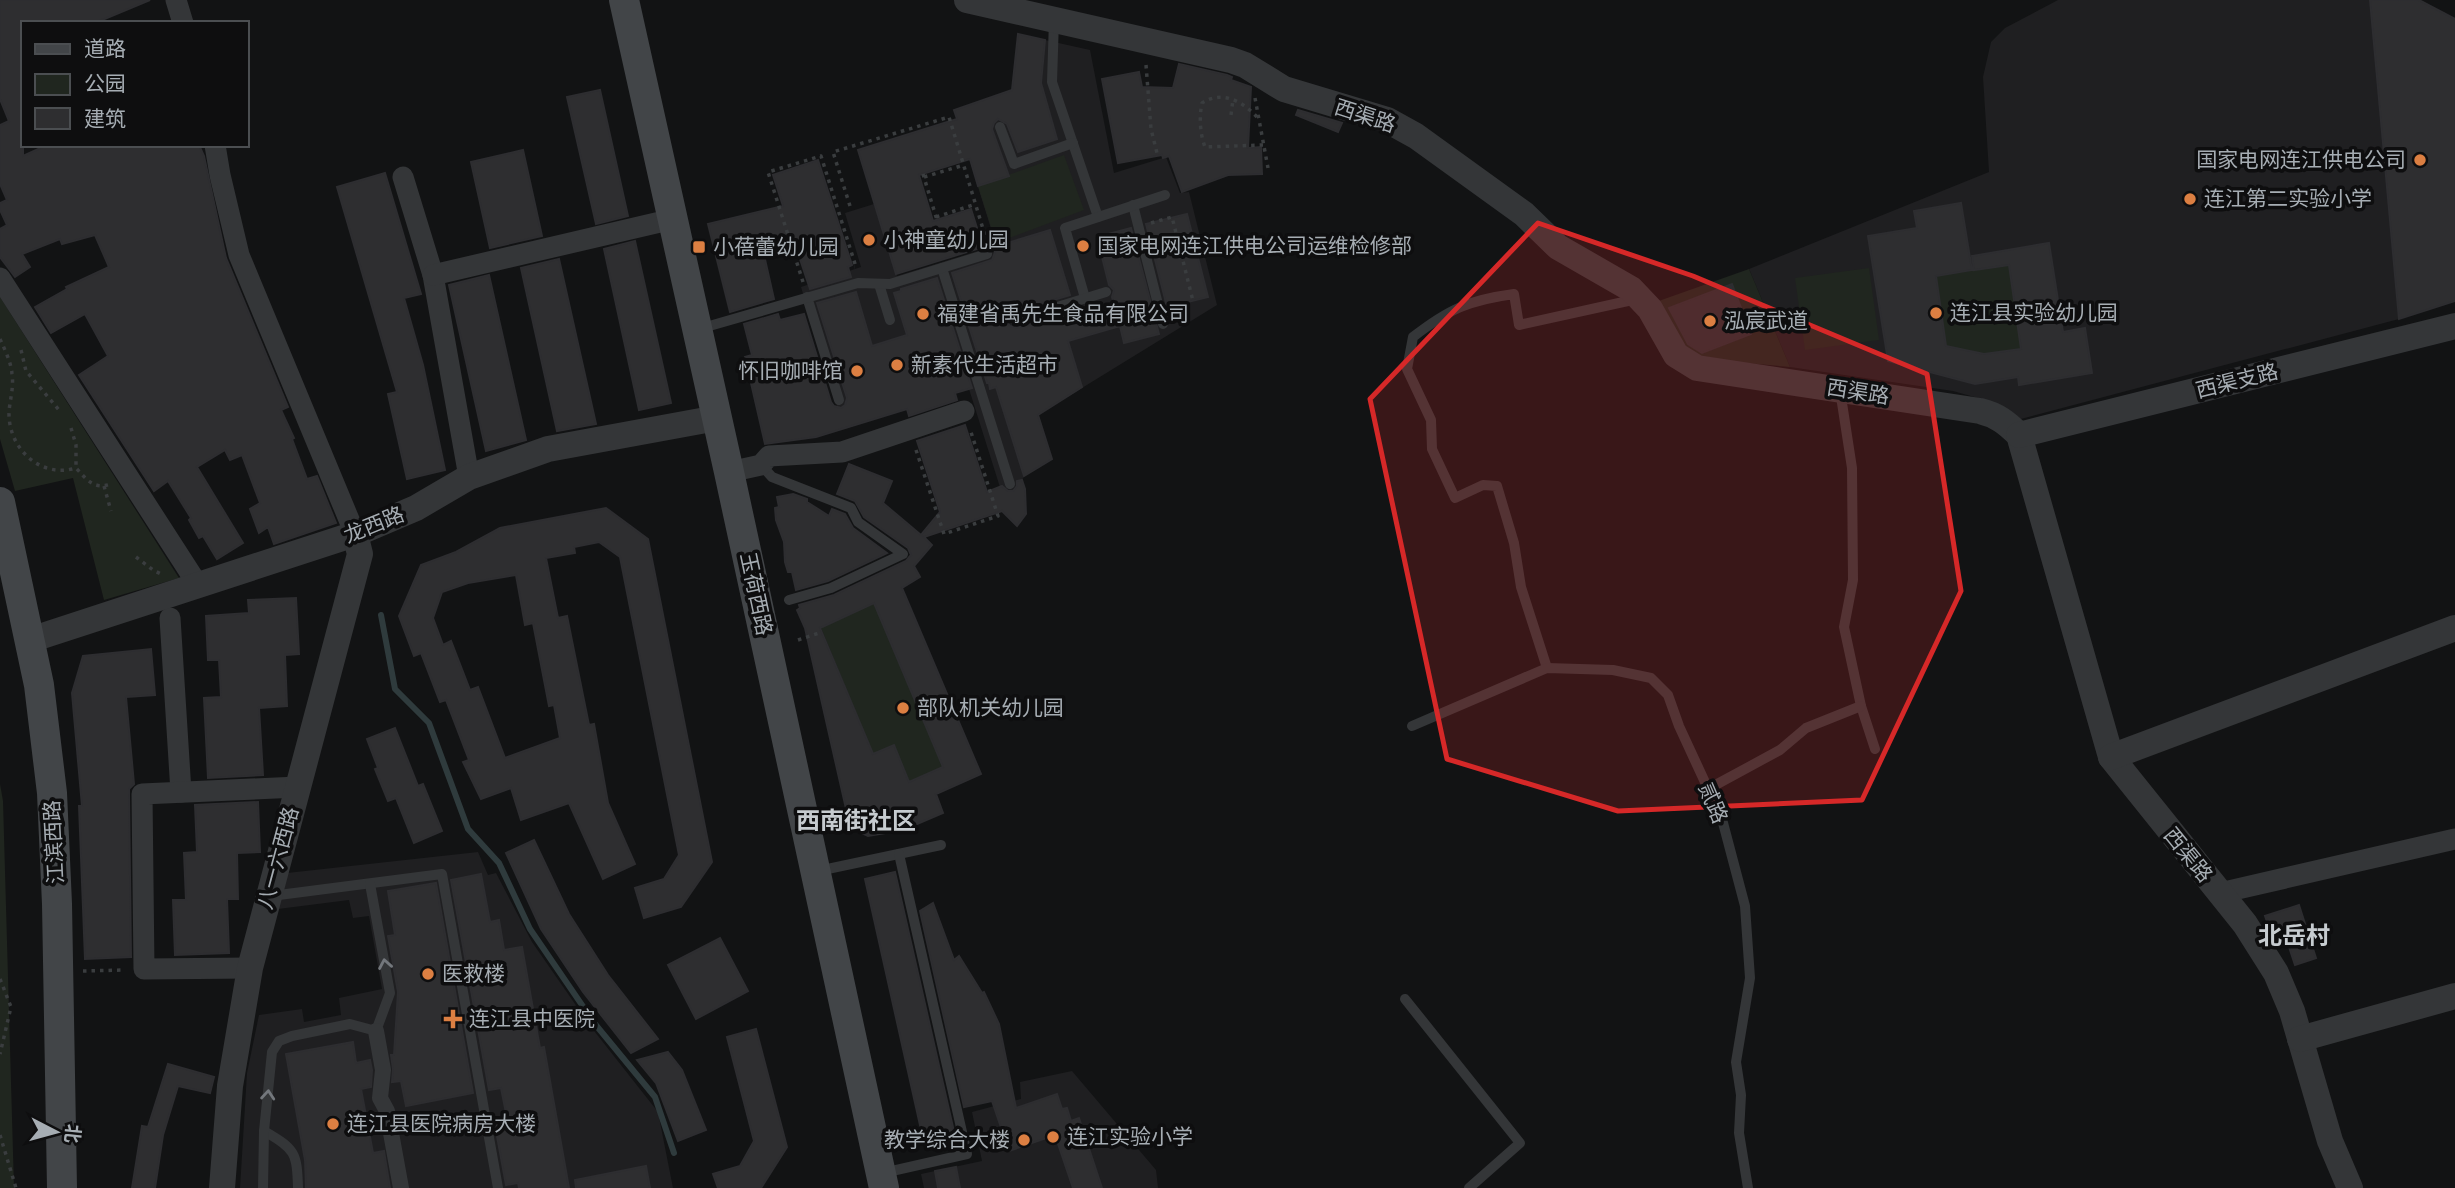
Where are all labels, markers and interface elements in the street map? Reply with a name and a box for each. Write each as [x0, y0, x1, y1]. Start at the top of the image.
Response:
legend [21, 21, 248, 147]
text: 道路 [84, 36, 126, 61]
text: 公园 [84, 71, 126, 96]
street label: 西渠路 [1331, 94, 1399, 137]
text: 建筑 [84, 106, 126, 131]
place label: 国家电网连江供电公司 [2196, 147, 2406, 172]
marker: 国家电网连江供电公司 [2412, 152, 2428, 168]
place label: 连江第二实验小学 [2204, 186, 2372, 211]
marker: 连江第二实验小学 [2182, 191, 2198, 207]
place label: 小神童幼儿园 [883, 227, 1009, 252]
marker: 小神童幼儿园 [861, 232, 877, 248]
place label: 国家电网连江供电公司运维检修部 [1097, 233, 1412, 258]
place label: 小蓓蕾幼儿园 [713, 234, 839, 259]
marker: 国家电网连江供电公司运维检修部 [1075, 238, 1091, 254]
marker: 小蓓蕾幼儿园 [691, 239, 707, 255]
place label: 连江县实验幼儿园 [1950, 300, 2118, 325]
place label: 福建省禹先生食品有限公司 [937, 301, 1189, 326]
marker: 连江县实验幼儿园 [1928, 305, 1944, 321]
marker: 福建省禹先生食品有限公司 [915, 306, 931, 322]
place label: 泓宸武道 [1724, 308, 1808, 333]
marker: 泓宸武道 [1702, 313, 1718, 329]
place label: 新素代生活超市 [911, 352, 1058, 377]
marker: 新素代生活超市 [889, 357, 905, 373]
place label: 怀旧咖啡馆 [738, 358, 843, 383]
street label: 西渠支路 [2193, 358, 2281, 403]
marker: 怀旧咖啡馆 [849, 363, 865, 379]
street label: 西渠路 [1825, 374, 1891, 409]
street label: 龙西路 [340, 501, 408, 548]
street label: 玉荷西路 [736, 550, 777, 638]
place label: 部队机关幼儿园 [917, 695, 1064, 720]
marker: 部队机关幼儿园 [895, 700, 911, 716]
street label: 贰路 [1694, 779, 1733, 827]
street label: 江滨西路 [39, 799, 68, 885]
street label: 八一六西路 [252, 804, 303, 912]
district label: 西南街社区 [796, 806, 916, 834]
street label: 西渠路 [2159, 822, 2218, 887]
district label: 北岳村 [2258, 921, 2330, 949]
one-way arrow [378, 958, 393, 970]
place label: 医救楼 [442, 961, 505, 986]
marker: 医救楼 [420, 966, 436, 982]
place label: 连江县中医院 [469, 1006, 595, 1031]
marker: 连江县中医院 [443, 1009, 463, 1029]
one-way arrow [260, 1090, 275, 1101]
north arrow [21, 1097, 91, 1167]
place label: 连江县医院病房大楼 [347, 1111, 536, 1136]
marker: 连江县医院病房大楼 [325, 1116, 341, 1132]
text: 北 [61, 1123, 85, 1144]
place label: 连江实验小学 [1067, 1124, 1193, 1149]
place label: 教学综合大楼 [884, 1127, 1010, 1152]
marker: 连江实验小学 [1045, 1129, 1061, 1145]
marker: 教学综合大楼 [1016, 1132, 1032, 1148]

